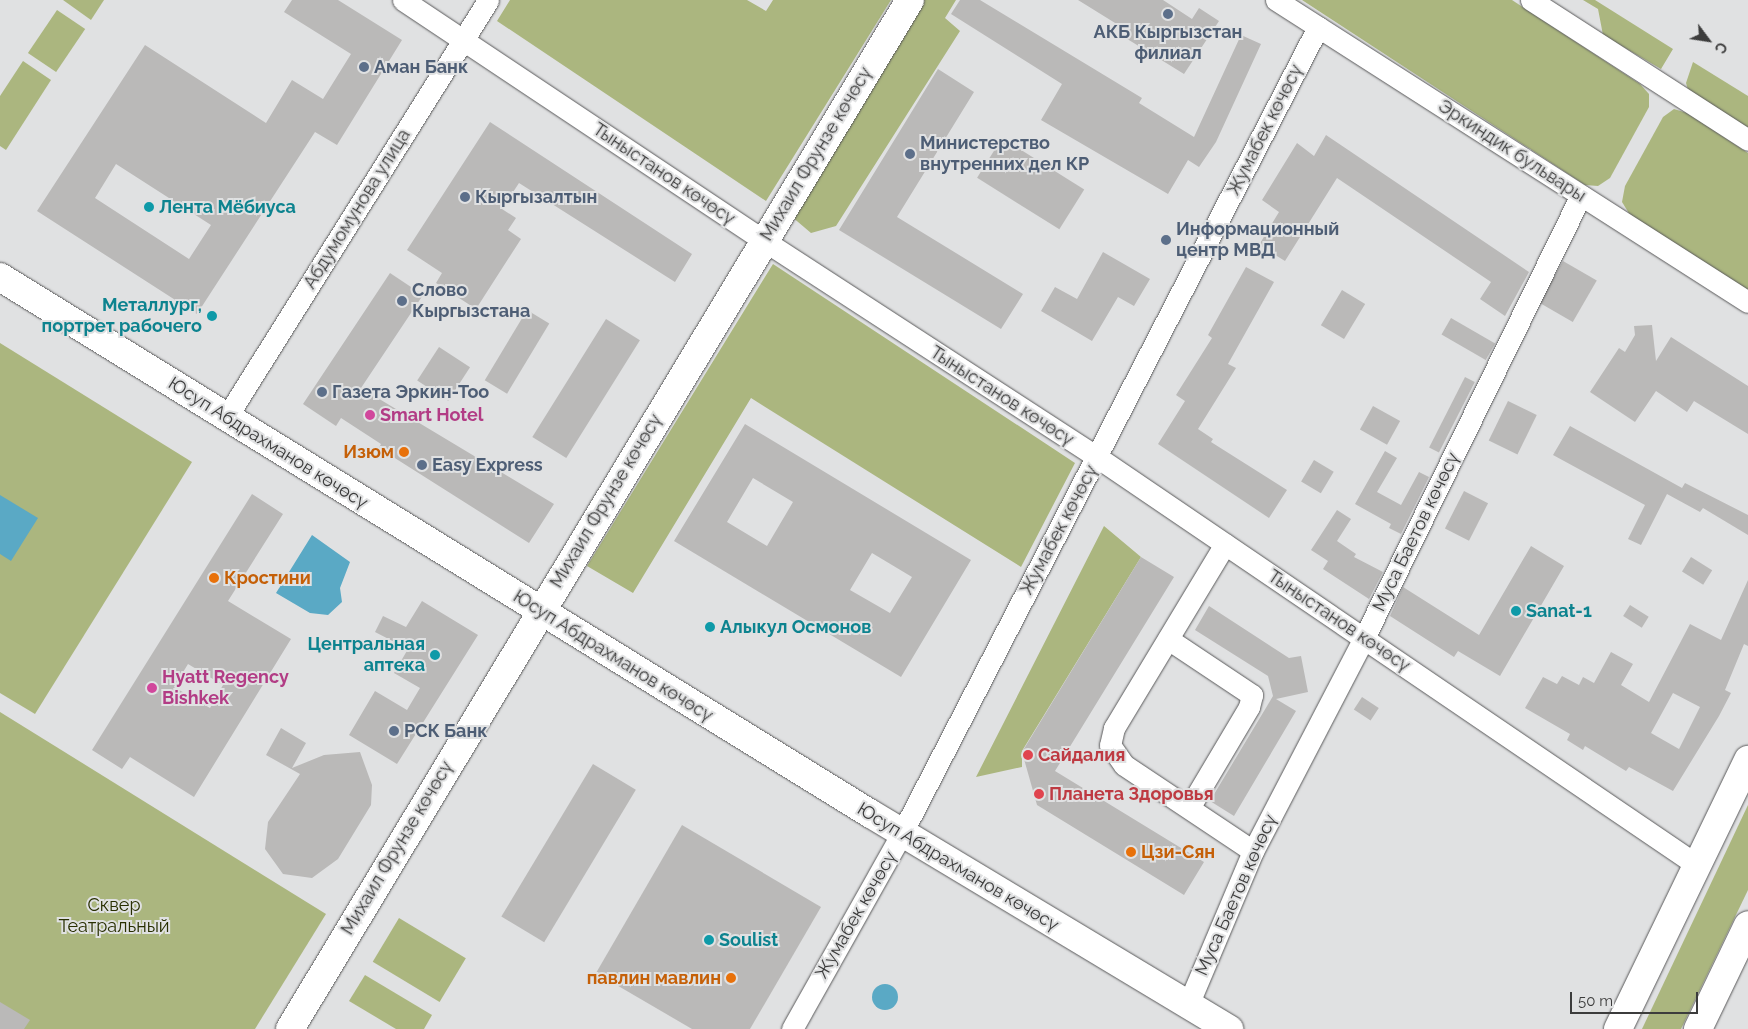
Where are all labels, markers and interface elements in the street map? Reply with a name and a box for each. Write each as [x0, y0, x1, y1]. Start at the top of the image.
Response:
marker: АКБ Кыргызстан филиал [1162, 8, 1174, 20]
north arrow [1683, 15, 1733, 65]
place label: АКБ Кыргызстан филиал [1094, 22, 1242, 64]
text: С [1712, 39, 1730, 56]
place label: Аман Банк [374, 56, 468, 78]
marker: Аман Банк [358, 61, 370, 73]
street label: Жумабек көчөсү [1223, 61, 1307, 199]
street label: Михаил Фрунзе көчөсү [756, 63, 876, 245]
street label: Эркиндик бульвары [1434, 95, 1590, 207]
street label: Тыныстанов көчөсү [589, 118, 739, 230]
street label: Абдумомунова улица [299, 125, 415, 293]
place label: Министерство внутренних дел КР [920, 133, 1089, 176]
marker: Министерство внутренних дел КР [904, 148, 916, 160]
place label: Кыргызалтын [475, 186, 597, 208]
marker: Кыргызалтын [459, 191, 471, 203]
place label: Лента Мёбиуса [159, 196, 296, 218]
marker: Лента Мёбиуса [143, 201, 155, 213]
place label: Информационный центр МВД [1176, 219, 1339, 262]
marker: Информационный центр МВД [1160, 234, 1172, 246]
place label: Слово Кыргызстана [412, 280, 530, 322]
place label: Металлург, портрет рабочего [42, 295, 202, 338]
marker: Слово Кыргызстана [396, 295, 408, 307]
marker: Металлург, портрет рабочего [206, 310, 218, 322]
street label: Тыныстанов көчөсү [926, 341, 1078, 451]
street label: Юсуп Абдрахманов көчөсү [164, 372, 372, 514]
place label: Газета Эркин-Тоо [332, 381, 489, 403]
marker: Газета Эркин-Тоо [316, 386, 328, 398]
place label: Smart Hotel [380, 404, 484, 426]
marker: Smart Hotel [364, 409, 376, 421]
street label: Михаил Фрунзе көчөсү [546, 410, 666, 592]
place label: Изюм [343, 441, 394, 463]
marker: Изюм [398, 446, 410, 458]
street label: Муса Баетов көчөсү [1368, 449, 1464, 615]
place label: Easy Express [432, 454, 543, 476]
marker: Easy Express [416, 459, 428, 471]
street label: Жумабек көчөсү [1016, 461, 1102, 599]
street label: Тыныстанов көчөсү [1264, 565, 1414, 677]
place label: Кростини [224, 567, 311, 589]
marker: Кростини [208, 572, 220, 584]
street label: Юсуп Абдрахманов көчөсү [509, 585, 717, 727]
place label: Sanat-1 [1526, 600, 1592, 622]
marker: Sanat-1 [1510, 605, 1522, 617]
place label: Алыкул Осмонов [720, 616, 871, 638]
marker: Алыкул Осмонов [704, 621, 716, 633]
place label: Центральная аптека [308, 634, 425, 676]
marker: Центральная аптека [429, 649, 441, 661]
place label: Hyatt Regency Bishkek [162, 667, 289, 710]
marker: Hyatt Regency Bishkek [146, 682, 158, 694]
place label: РСК Банк [404, 720, 488, 742]
marker: РСК Банк [388, 725, 400, 737]
place label: Сайдалия [1038, 744, 1125, 766]
marker: Сайдалия [1022, 749, 1034, 761]
street label: Михаил Фрунзе көчөсү [337, 757, 457, 939]
place label: Планета Здоровья [1049, 783, 1213, 805]
marker: Планета Здоровья [1033, 788, 1045, 800]
street label: Юсуп Абдрахманов көчөсү [853, 798, 1063, 936]
street label: Муса Баетов көчөсү [1191, 811, 1281, 979]
place label: Цзи-Сян [1141, 841, 1215, 863]
marker: Цзи-Сян [1125, 846, 1137, 858]
street label: Жумабек көчөсү [811, 847, 901, 983]
park label: Сквер Театральный [58, 895, 170, 938]
place label: Soulist [719, 929, 778, 951]
marker: Soulist [703, 934, 715, 946]
place label: павлин мавлин [587, 967, 721, 989]
marker: павлин мавлин [725, 972, 737, 984]
scale bar [1573, 982, 1700, 1014]
text: 50 m [1578, 992, 1613, 1010]

